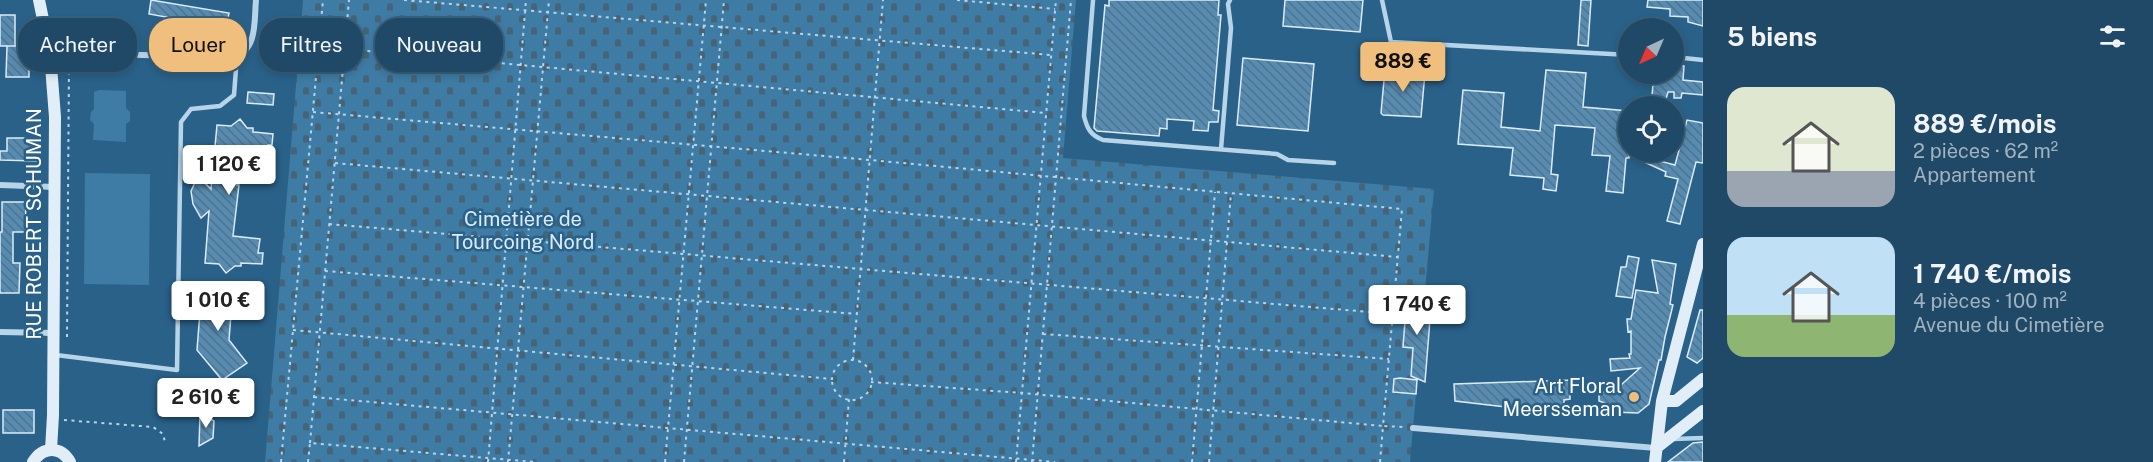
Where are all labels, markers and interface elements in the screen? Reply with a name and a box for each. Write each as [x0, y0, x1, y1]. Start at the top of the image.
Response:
chip: Acheter [18, 18, 137, 72]
chip: Louer [149, 18, 247, 72]
chip: Filtres [259, 18, 363, 72]
chip: Nouveau [375, 18, 503, 72]
north arrow [1618, 18, 1684, 84]
map controls [1618, 18, 1684, 162]
icon: filters [2096, 20, 2129, 53]
text: 5 biens [1727, 21, 1817, 52]
pin: 889 € [1361, 42, 1445, 93]
text: 889 € [1374, 49, 1432, 73]
button: locate [1618, 96, 1684, 162]
street label: RUE ROBERT SCHUMAN [22, 108, 46, 340]
text: 889 €/mois [1913, 108, 2056, 139]
icon: home [1775, 111, 1847, 183]
text: 2 pièces · 62 m² [1913, 139, 2058, 163]
pin: 1 120 € [174, 145, 284, 196]
text: 1 120 € [197, 152, 261, 176]
text: Appartement [1913, 163, 2036, 187]
park label: Cimetière de Tourcoing Nord [451, 207, 595, 254]
text: 1 740 €/mois [1913, 258, 2071, 289]
icon: home [1775, 261, 1847, 333]
pin: 1 010 € [163, 281, 273, 332]
pin: 1 740 € [1362, 285, 1472, 336]
text: 1 010 € [186, 288, 250, 312]
text: 4 pièces · 100 m² [1913, 289, 2067, 313]
text: 1 740 € [1383, 292, 1451, 316]
text: Avenue du Cimetière [1913, 313, 2105, 337]
place label: Art Floral Meersseman [1503, 374, 1622, 421]
pin: 2 610 € [151, 378, 261, 429]
text: 2 610 € [171, 385, 241, 409]
marker: Art Floral Meersseman [1627, 390, 1641, 404]

